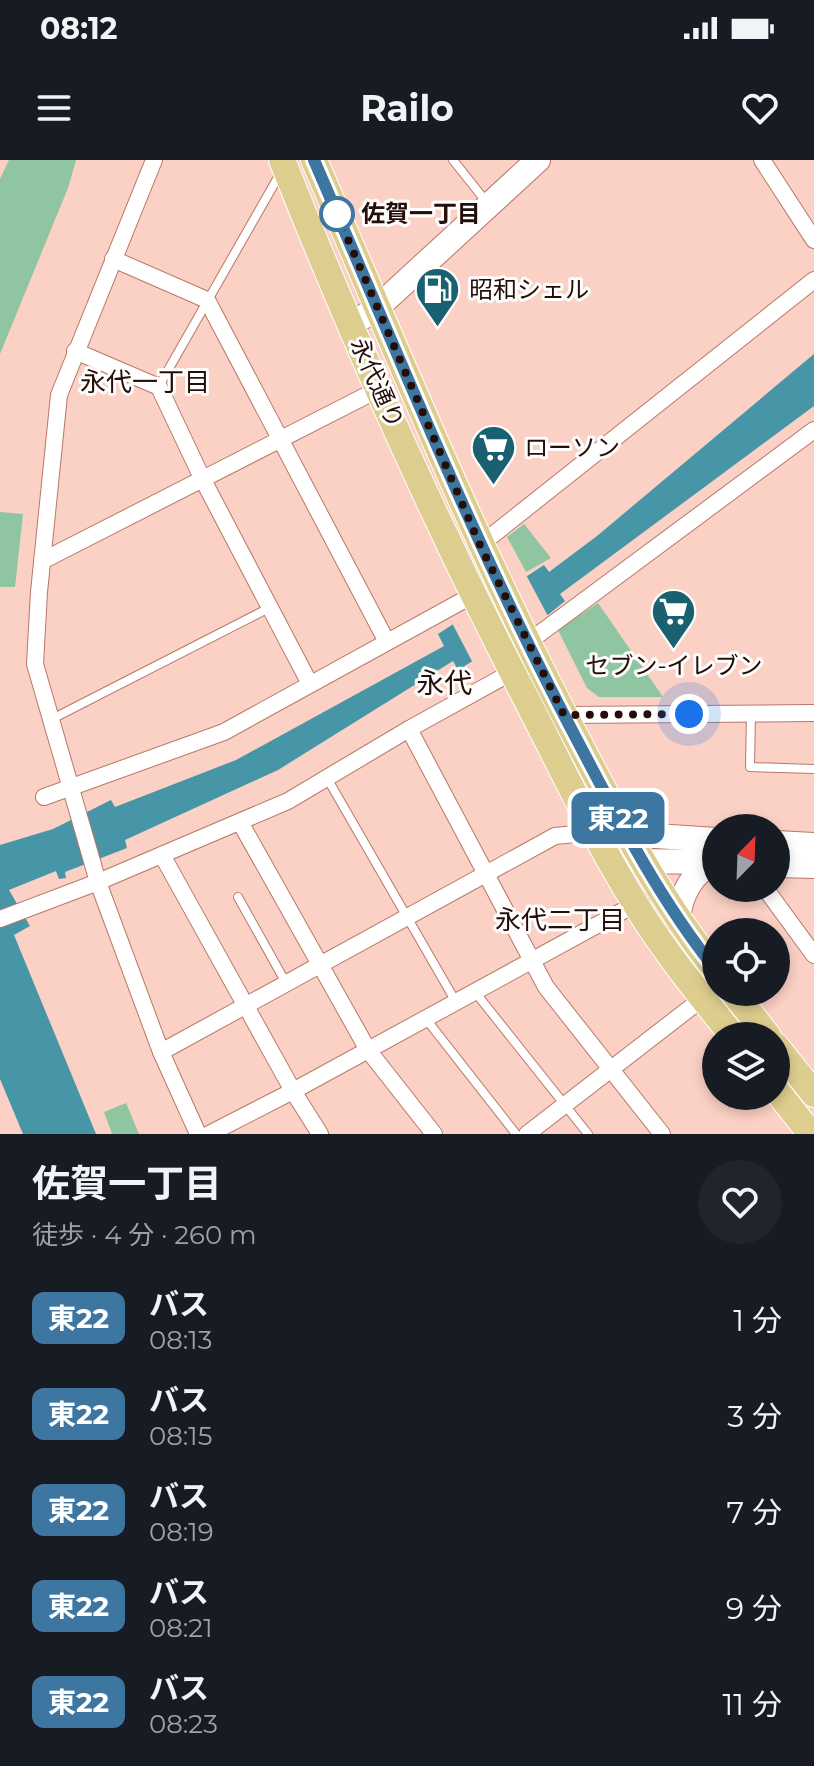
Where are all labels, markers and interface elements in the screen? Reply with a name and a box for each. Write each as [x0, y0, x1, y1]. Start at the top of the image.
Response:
text: 08:12 [40, 10, 118, 47]
icon: menu [32, 86, 76, 130]
text: Railo [360, 86, 454, 130]
icon: heart [738, 86, 782, 130]
marker: 佐賀一丁目 [320, 197, 354, 231]
place label: 佐賀一丁目 [361, 199, 481, 228]
fuel station icon: 昭和シェル [414, 266, 462, 329]
place label: 昭和シェル [469, 275, 589, 304]
street label: 永代通り [345, 333, 410, 433]
district label: 永代一丁目 [80, 366, 210, 398]
supermarket icon: ローソン [469, 424, 517, 487]
place label: ローソン [524, 433, 620, 462]
supermarket icon: セブン-イレブン [650, 588, 698, 651]
place label: セブン-イレブン [585, 651, 763, 680]
district label: 永代 [416, 666, 472, 700]
your location [669, 694, 709, 734]
line badge: 東22 [572, 792, 664, 844]
text: 東22 [587, 801, 649, 835]
north arrow [702, 814, 790, 902]
map controls [702, 814, 790, 1110]
district label: 永代二丁目 [495, 904, 625, 936]
button: locate [702, 918, 790, 1006]
button: layers [702, 1022, 790, 1110]
text: 佐賀一丁目 [32, 1160, 222, 1207]
button: heart [698, 1160, 782, 1244]
text: 徒歩 · 4 分 · 260 m [32, 1219, 257, 1251]
text: バス [149, 1286, 209, 1323]
text: 東22 [48, 1301, 109, 1335]
text: 1 分 [733, 1302, 782, 1339]
text: 08:13 [149, 1324, 212, 1356]
text: バス [149, 1382, 209, 1419]
text: 東22 [48, 1397, 109, 1431]
text: 3 分 [727, 1398, 782, 1435]
text: 08:15 [149, 1420, 212, 1452]
text: バス [149, 1478, 209, 1515]
text: 東22 [48, 1493, 109, 1527]
text: 7 分 [726, 1494, 782, 1531]
text: 08:19 [149, 1516, 214, 1548]
text: バス [149, 1574, 209, 1611]
text: 東22 [48, 1589, 109, 1623]
text: 9 分 [726, 1590, 782, 1627]
text: 08:21 [149, 1612, 213, 1644]
text: バス [149, 1670, 209, 1707]
text: 東22 [48, 1685, 109, 1719]
text: 11 分 [722, 1686, 782, 1723]
text: 08:23 [149, 1708, 218, 1740]

